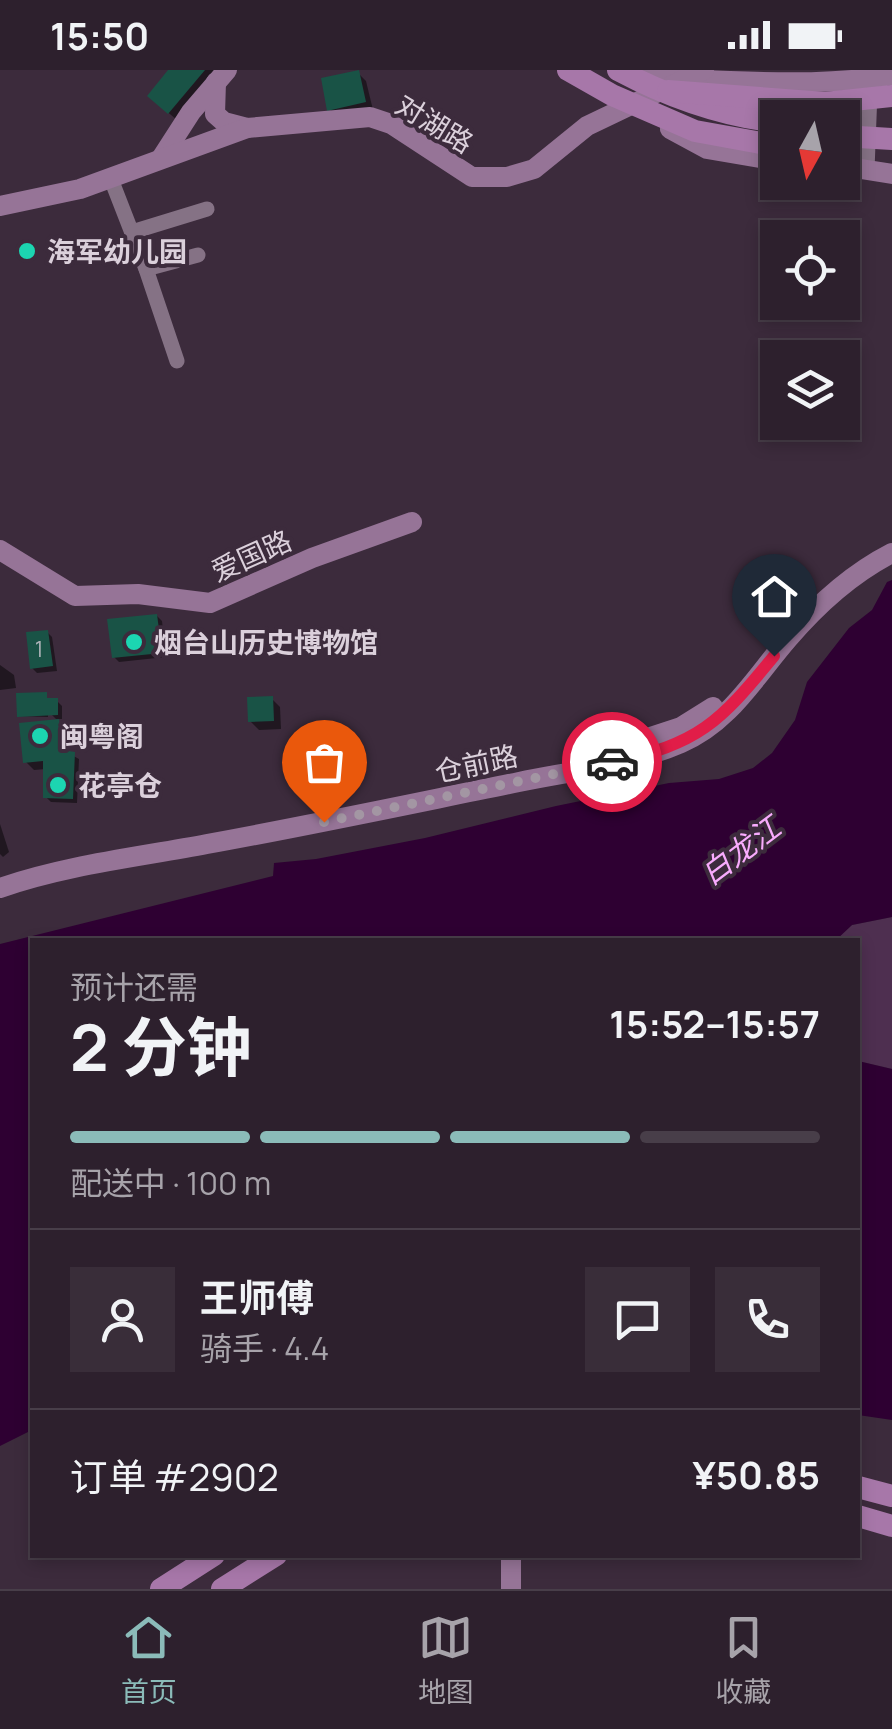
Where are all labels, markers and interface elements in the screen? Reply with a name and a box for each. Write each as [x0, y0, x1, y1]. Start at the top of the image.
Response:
text: 15:50 [50, 9, 149, 61]
street label: 对湖路 [389, 85, 481, 161]
north arrow [760, 100, 860, 200]
map controls [760, 100, 860, 440]
button: locate [760, 220, 860, 320]
place label: 海军幼儿园 [47, 232, 187, 270]
marker: 海军幼儿园 [16, 240, 38, 262]
button: layers [760, 340, 860, 440]
street label: 爱国路 [205, 521, 297, 589]
pin [732, 554, 817, 657]
icon: home [747, 569, 802, 624]
place label: 烟台山历史博物馆 [154, 623, 378, 661]
marker: 烟台山历史博物馆 [123, 631, 145, 653]
house number: 1 [35, 634, 43, 664]
courier [562, 712, 662, 812]
place label: 闽粤阁 [60, 717, 144, 755]
pin [282, 720, 367, 823]
marker: 闽粤阁 [29, 725, 51, 747]
icon: bag [297, 735, 352, 790]
icon: car [585, 735, 640, 790]
street label: 仓前路 [431, 736, 521, 790]
place label: 花亭仓 [78, 766, 162, 804]
marker: 花亭仓 [47, 774, 69, 796]
water label: 白龙江 [692, 805, 791, 893]
text: 预计还需 [70, 965, 198, 1009]
text: 15:52–15:57 [609, 997, 820, 1049]
text: 2 分钟 [70, 1002, 252, 1091]
text: 配送中 · 100 m [70, 1161, 271, 1205]
button: person [70, 1267, 175, 1372]
button: chat [585, 1267, 690, 1372]
button: phone [715, 1267, 820, 1372]
text: 王师傅 [200, 1271, 314, 1323]
text: 骑手 · 4.4 [200, 1326, 329, 1370]
text: ¥50.85 [692, 1448, 820, 1500]
text: 订单 #2902 [70, 1450, 279, 1502]
tab: 首页 [121, 1610, 177, 1710]
tab: 地图 [418, 1610, 474, 1710]
tab: 收藏 [715, 1610, 771, 1710]

